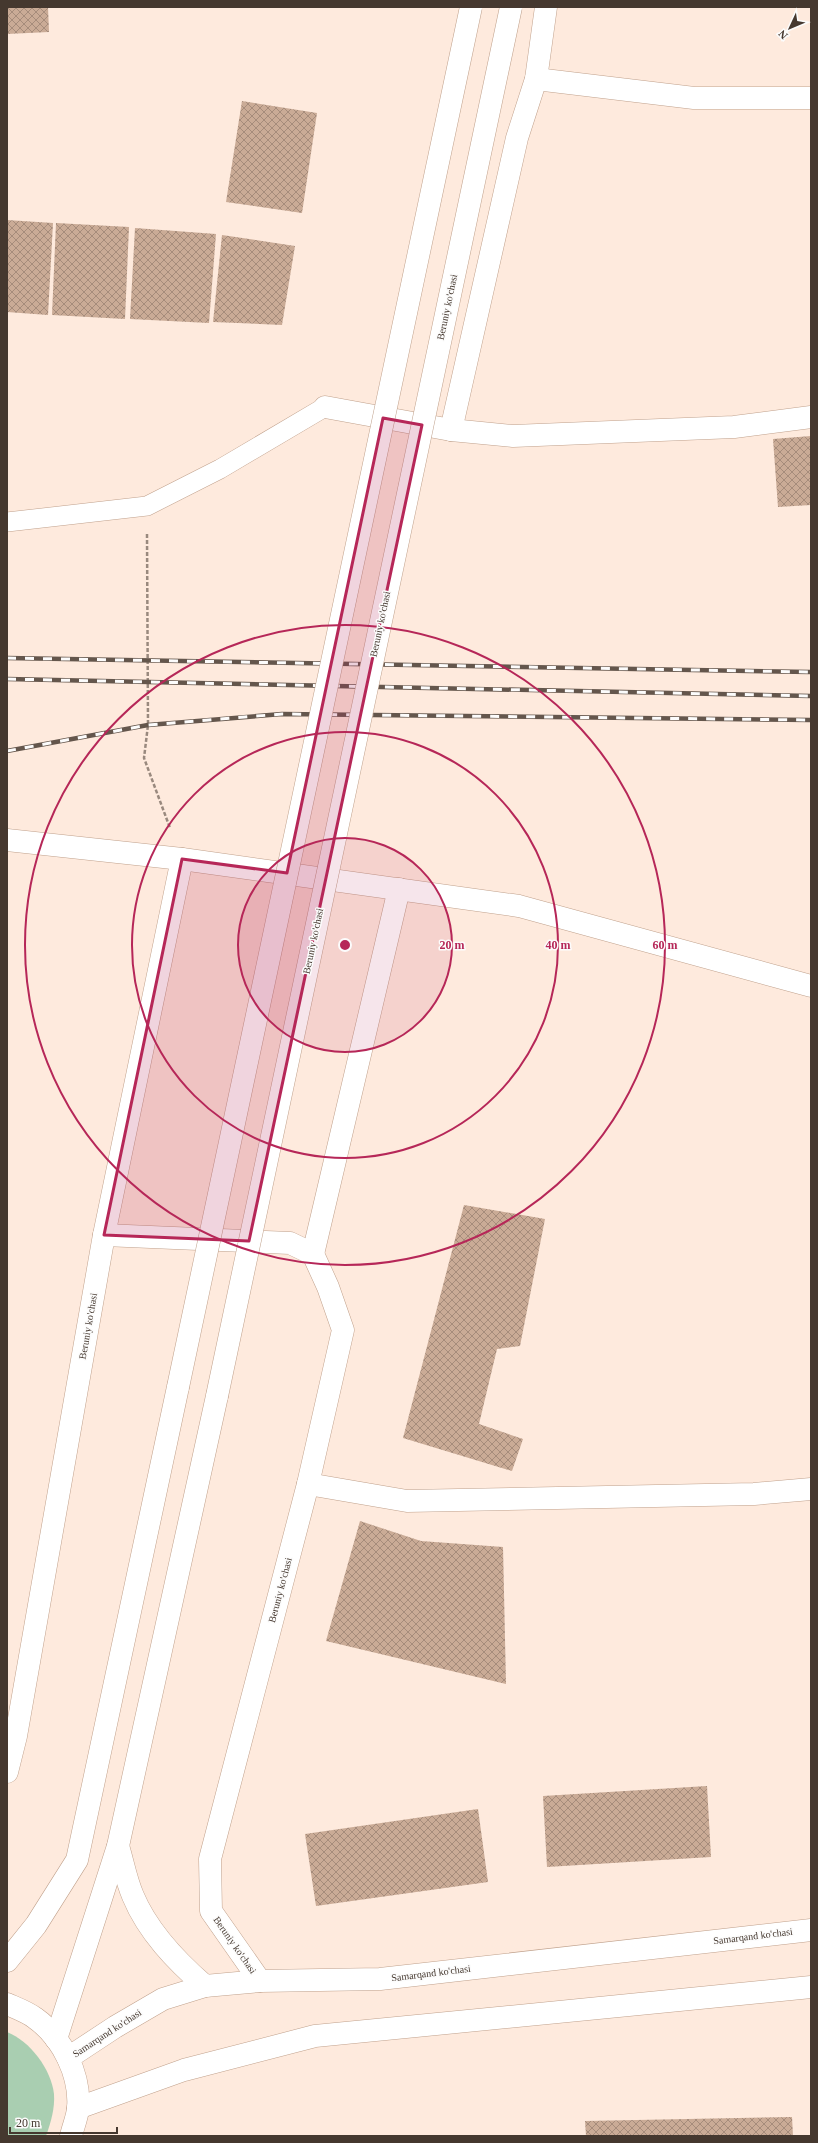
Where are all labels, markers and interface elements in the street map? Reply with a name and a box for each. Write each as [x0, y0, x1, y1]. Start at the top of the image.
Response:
north arrow [770, 8, 810, 48]
text: N [776, 28, 790, 42]
street label: Beruniy ko'chasi [435, 273, 459, 341]
street label: Beruniy ko'chasi [368, 590, 392, 658]
street label: Beruniy ko'chasi [301, 907, 325, 975]
centre of rings [338, 938, 352, 952]
text: 20 m [440, 938, 465, 952]
text: 40 m [546, 938, 571, 952]
text: 60 m [653, 938, 678, 952]
street label: Beruniy ko'chasi [77, 1292, 99, 1360]
street label: Beruniy ko'chasi [266, 1556, 294, 1624]
street label: Beruniy ko'chasi [211, 1914, 259, 1976]
street label: Samarqand ko'chasi [713, 1926, 794, 1946]
street label: Samarqand ko'chasi [391, 1963, 472, 1983]
street label: Samarqand ko'chasi [71, 2007, 144, 2059]
scale bar [10, 2109, 117, 2135]
text: 20 m [16, 2116, 41, 2130]

